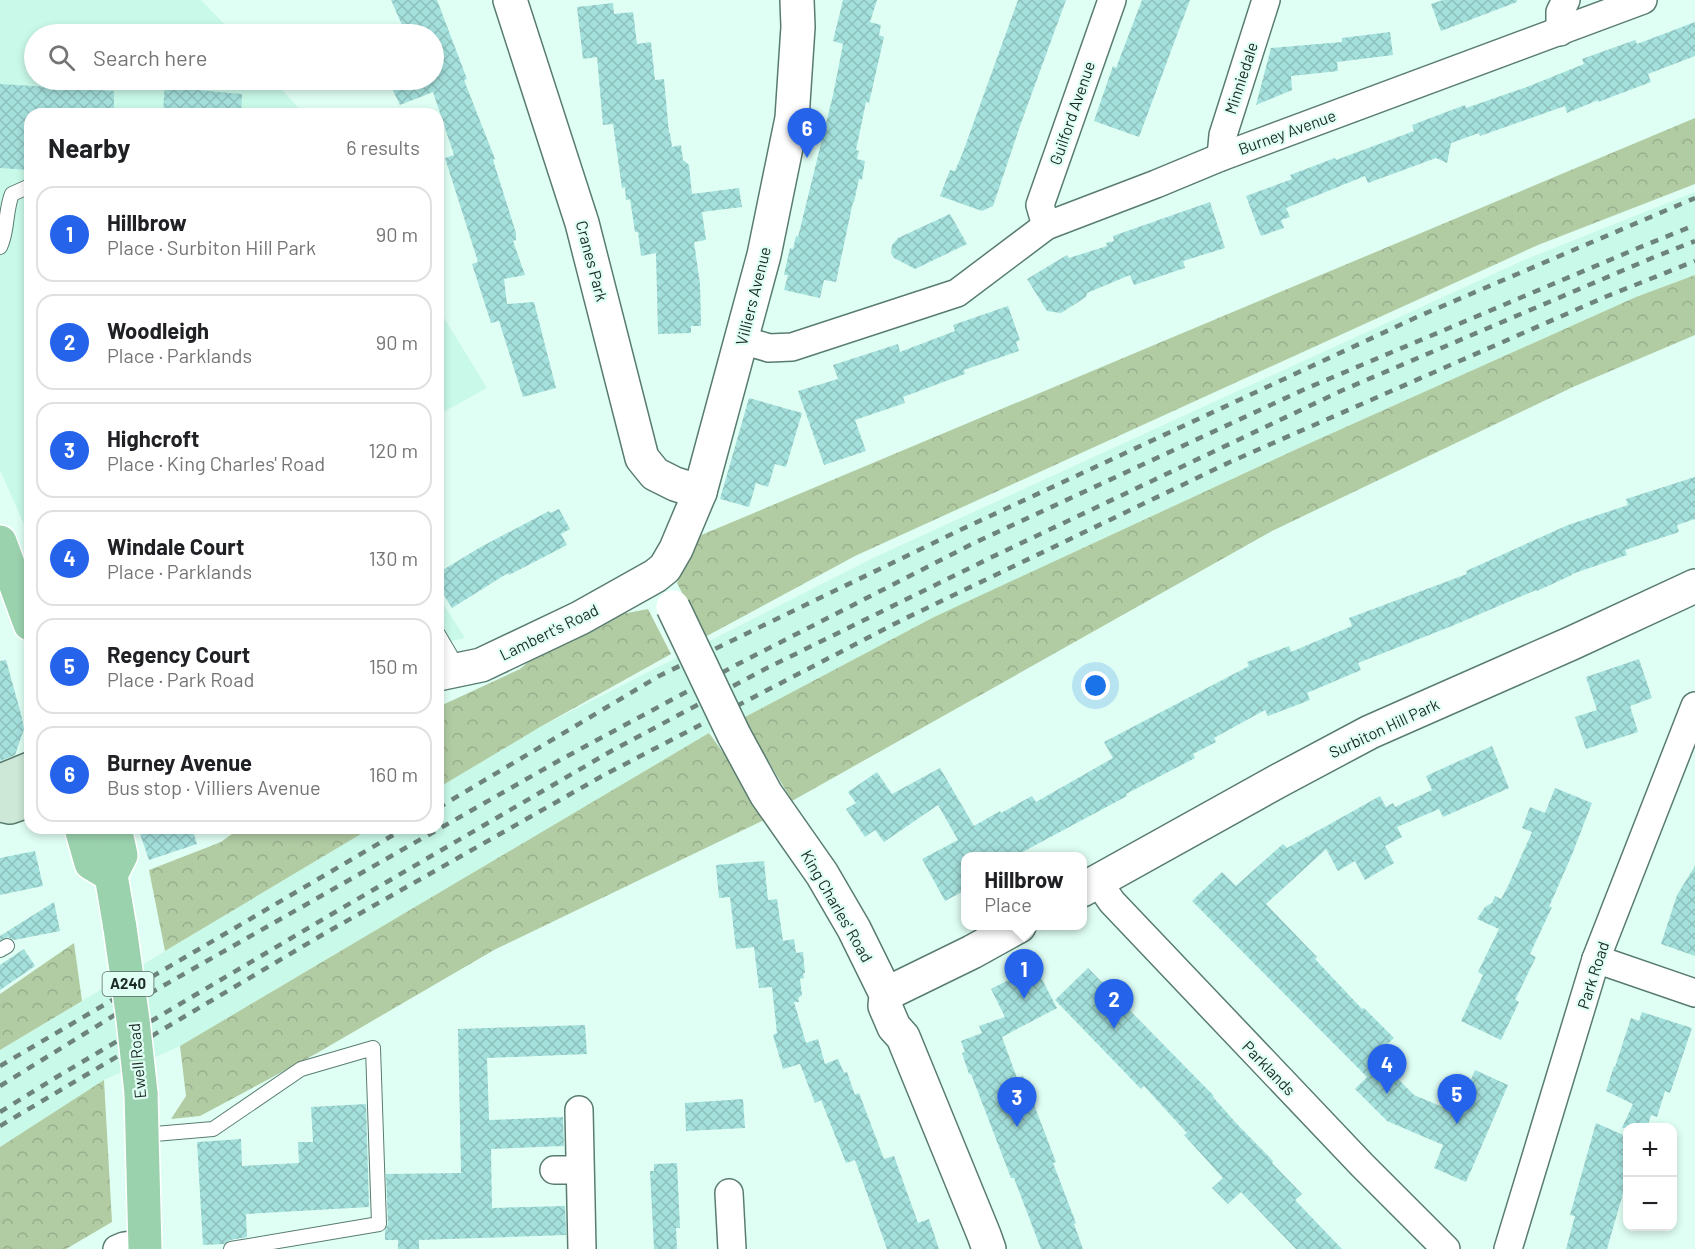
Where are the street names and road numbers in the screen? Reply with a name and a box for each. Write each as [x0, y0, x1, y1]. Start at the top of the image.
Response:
street label: Minniedale [1220, 39, 1261, 116]
street label: Guilford Avenue [1045, 59, 1098, 167]
street label: Burney Avenue [1235, 105, 1338, 158]
street label: Cranes Park [573, 218, 612, 303]
street label: Villiers Avenue [731, 245, 774, 347]
street label: Lambert's Road [496, 599, 601, 664]
street label: Surbiton Hill Park [1326, 694, 1442, 761]
street label: King Charles' Road [798, 846, 877, 965]
street label: Park Road [1573, 939, 1612, 1011]
road number: A240 [102, 972, 154, 996]
street label: Ewell Road [124, 1023, 149, 1099]
street label: Parklands [1239, 1037, 1300, 1099]

